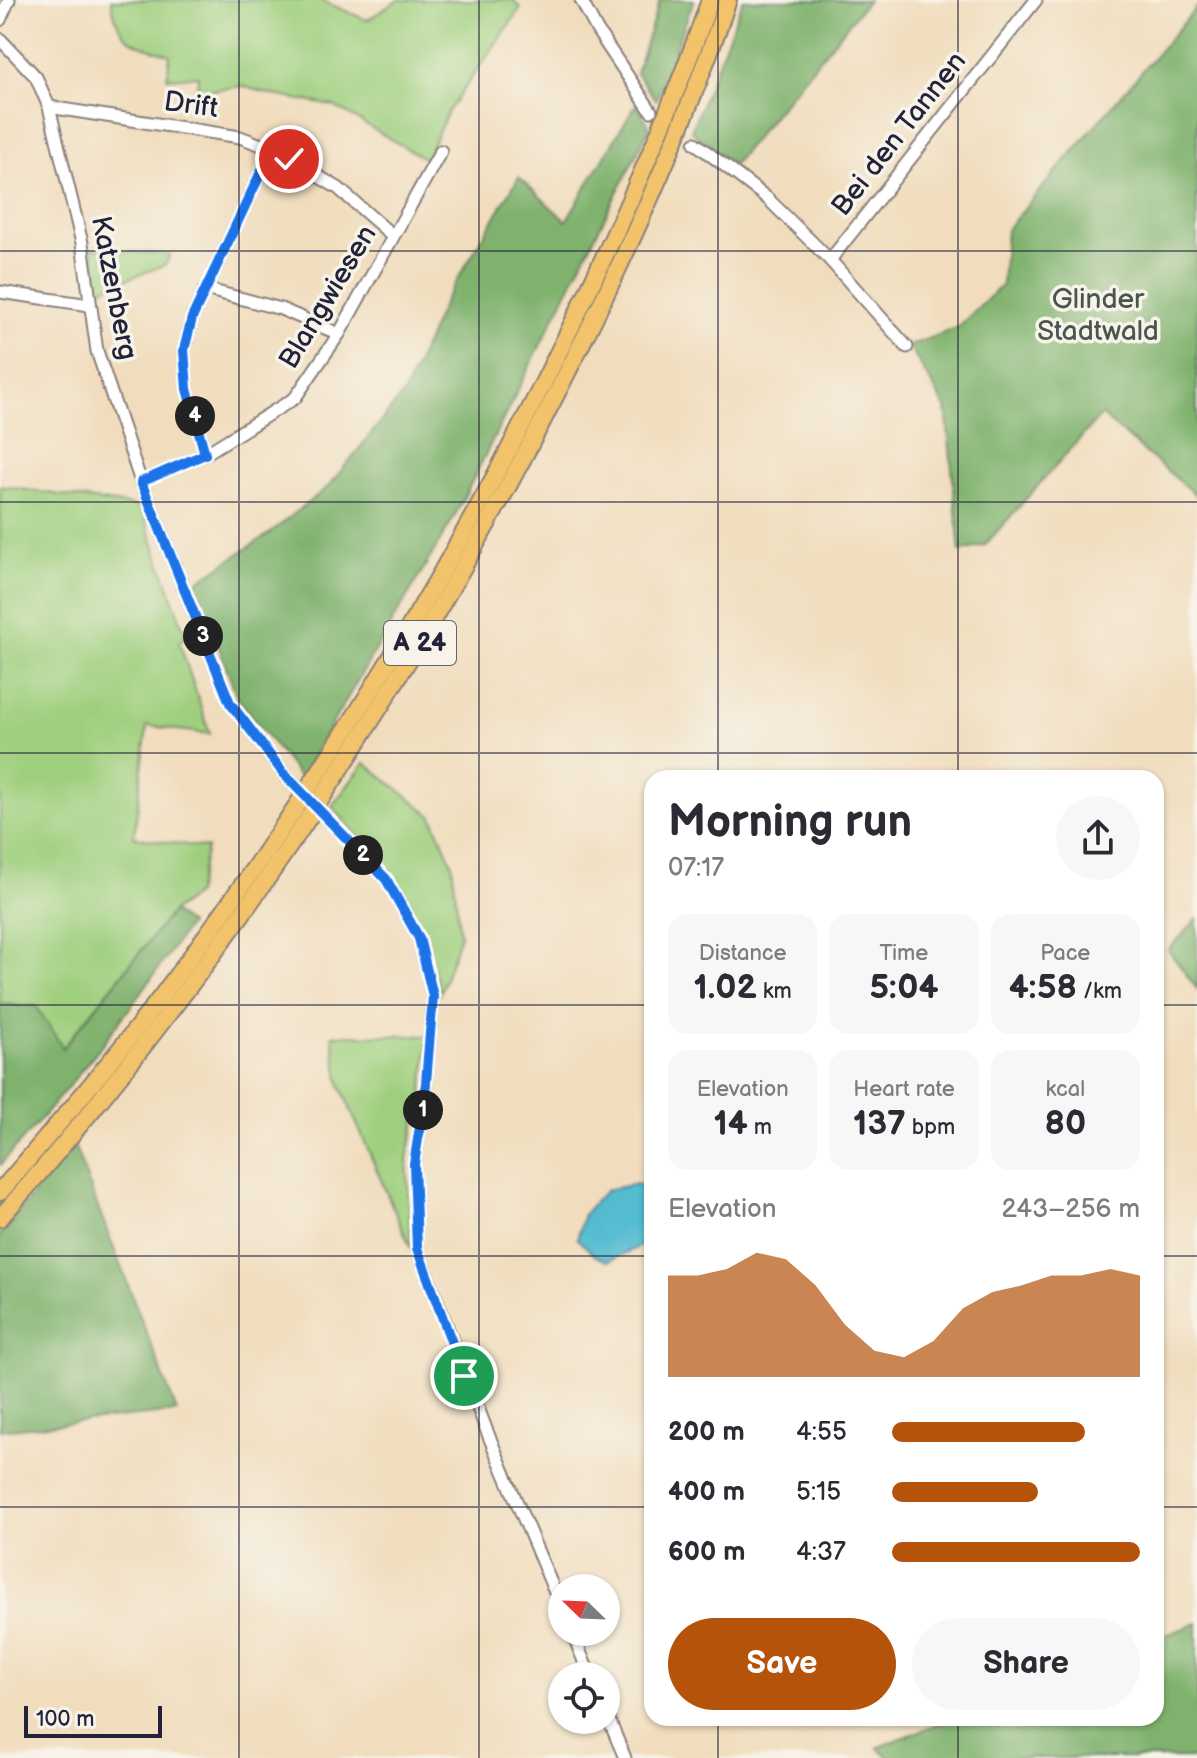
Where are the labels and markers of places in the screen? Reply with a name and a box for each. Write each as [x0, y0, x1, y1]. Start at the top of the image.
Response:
pin [255, 125, 323, 193]
pin: 4 [175, 396, 215, 436]
pin: 3 [183, 616, 223, 656]
pin: 2 [343, 835, 383, 875]
pin: 1 [403, 1090, 443, 1130]
pin [430, 1342, 498, 1410]

